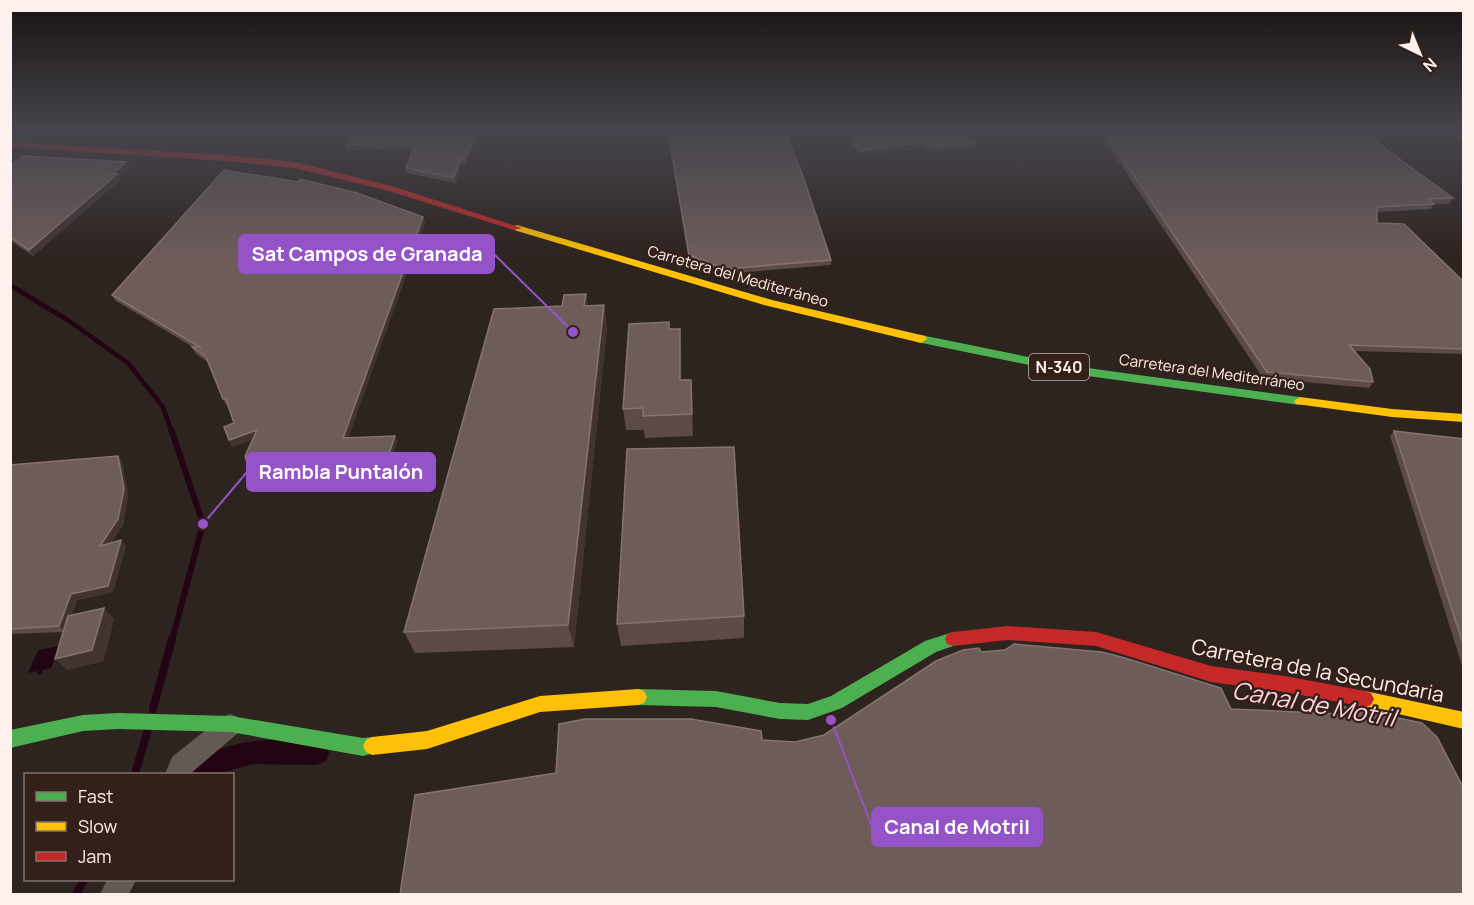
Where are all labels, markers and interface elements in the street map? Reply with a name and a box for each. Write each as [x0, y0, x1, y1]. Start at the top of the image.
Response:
north arrow [1390, 24, 1450, 84]
text: N [1419, 53, 1442, 77]
callout: Sat Campos de Granada [239, 235, 494, 273]
text: Sat Campos de Granada [251, 240, 483, 267]
street label: Carretera del Mediterráneo [645, 240, 831, 312]
street label: Carretera del Mediterráneo [1118, 349, 1306, 395]
road number: N-340 [1029, 354, 1089, 380]
callout: Rambla Puntalón [247, 453, 435, 491]
text: Rambla Puntalón [259, 458, 423, 485]
street label: Carretera de la Secundaria [1189, 632, 1447, 708]
water label: Canal de Motril [1230, 672, 1402, 734]
legend [24, 773, 234, 881]
text: Fast [78, 784, 113, 808]
callout: Canal de Motril [872, 808, 1042, 846]
text: Canal de Motril [884, 813, 1030, 840]
text: Slow [78, 814, 118, 838]
text: Jam [78, 844, 112, 868]

